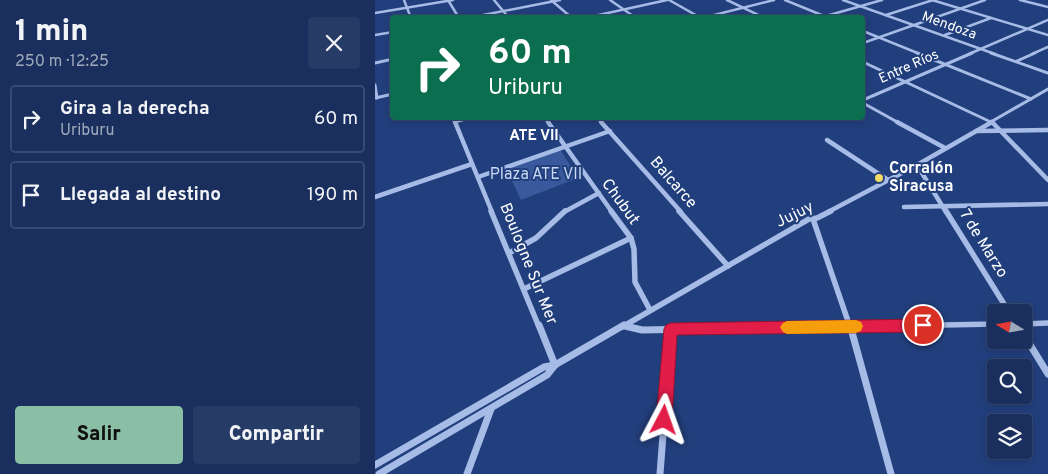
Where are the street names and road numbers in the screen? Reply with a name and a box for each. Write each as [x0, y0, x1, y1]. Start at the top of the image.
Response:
street label: Mendoza [919, 8, 979, 44]
street label: Entre Ríos [876, 46, 942, 88]
street label: Balcarce [645, 153, 701, 213]
street label: Chubut [597, 175, 643, 229]
street label: Jujuy [773, 197, 817, 233]
street label: Boulogne Sur Mer [495, 200, 561, 328]
street label: 7 de Marzo [954, 206, 1012, 282]

